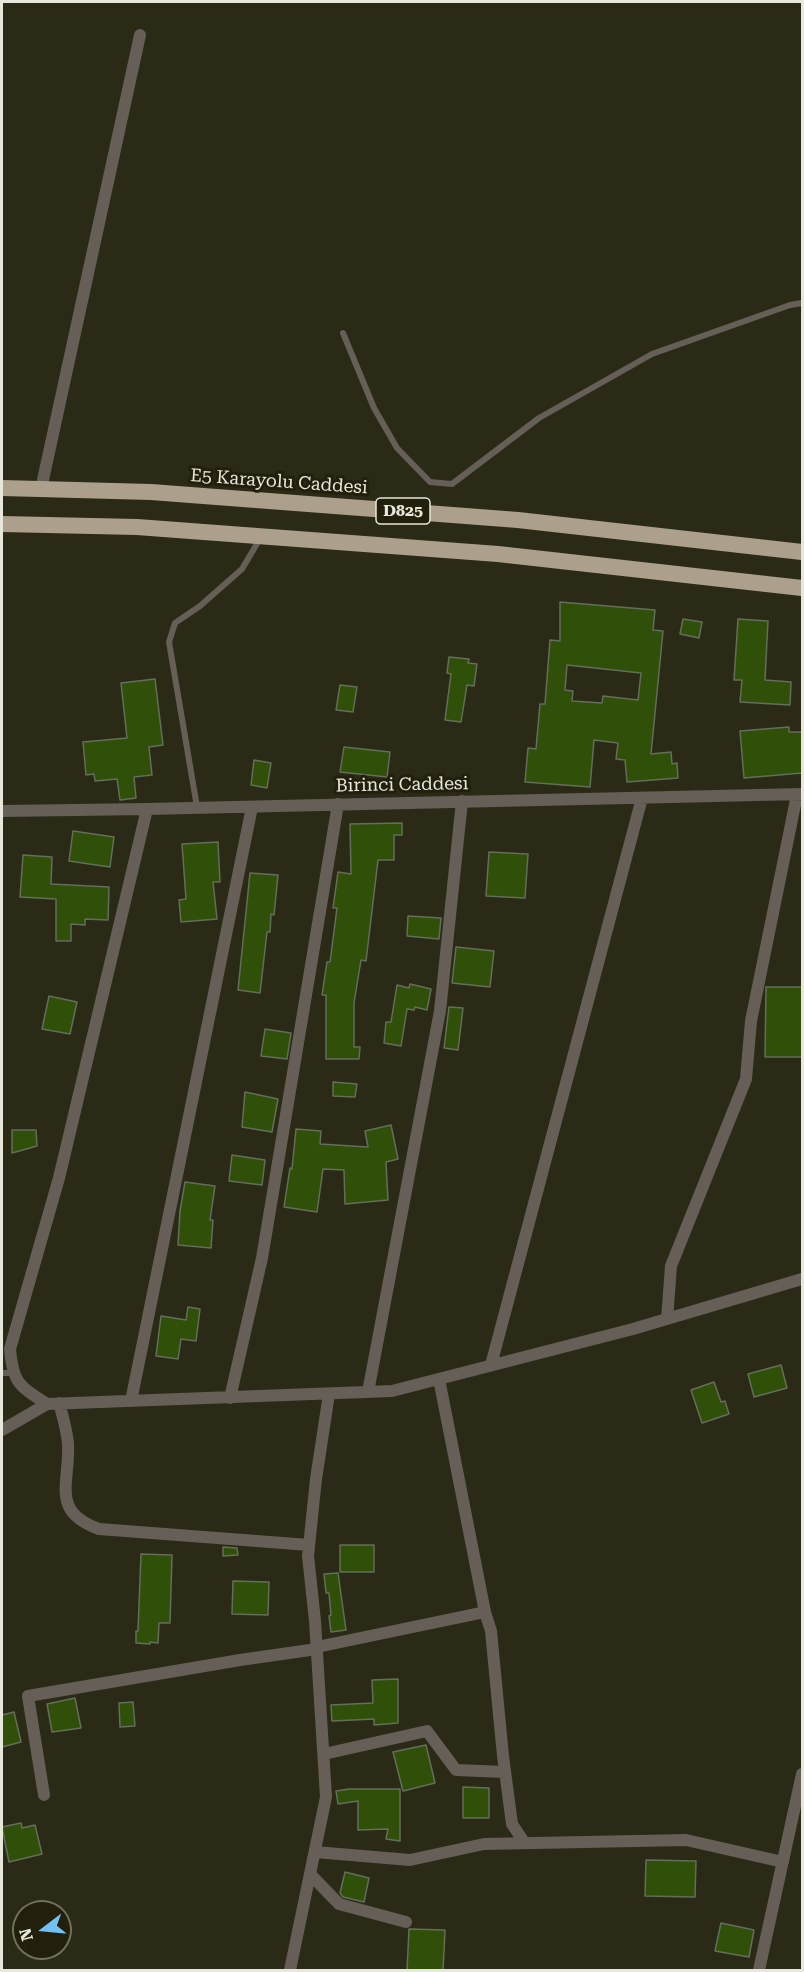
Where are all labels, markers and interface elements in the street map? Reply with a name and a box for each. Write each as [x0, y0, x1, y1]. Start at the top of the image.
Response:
street label: E5 Karayolu Caddesi [190, 465, 368, 499]
road number: D825 [376, 498, 430, 524]
street label: Birinci Caddesi [336, 773, 468, 797]
north arrow [12, 1900, 72, 1960]
text: N [15, 1926, 37, 1943]

